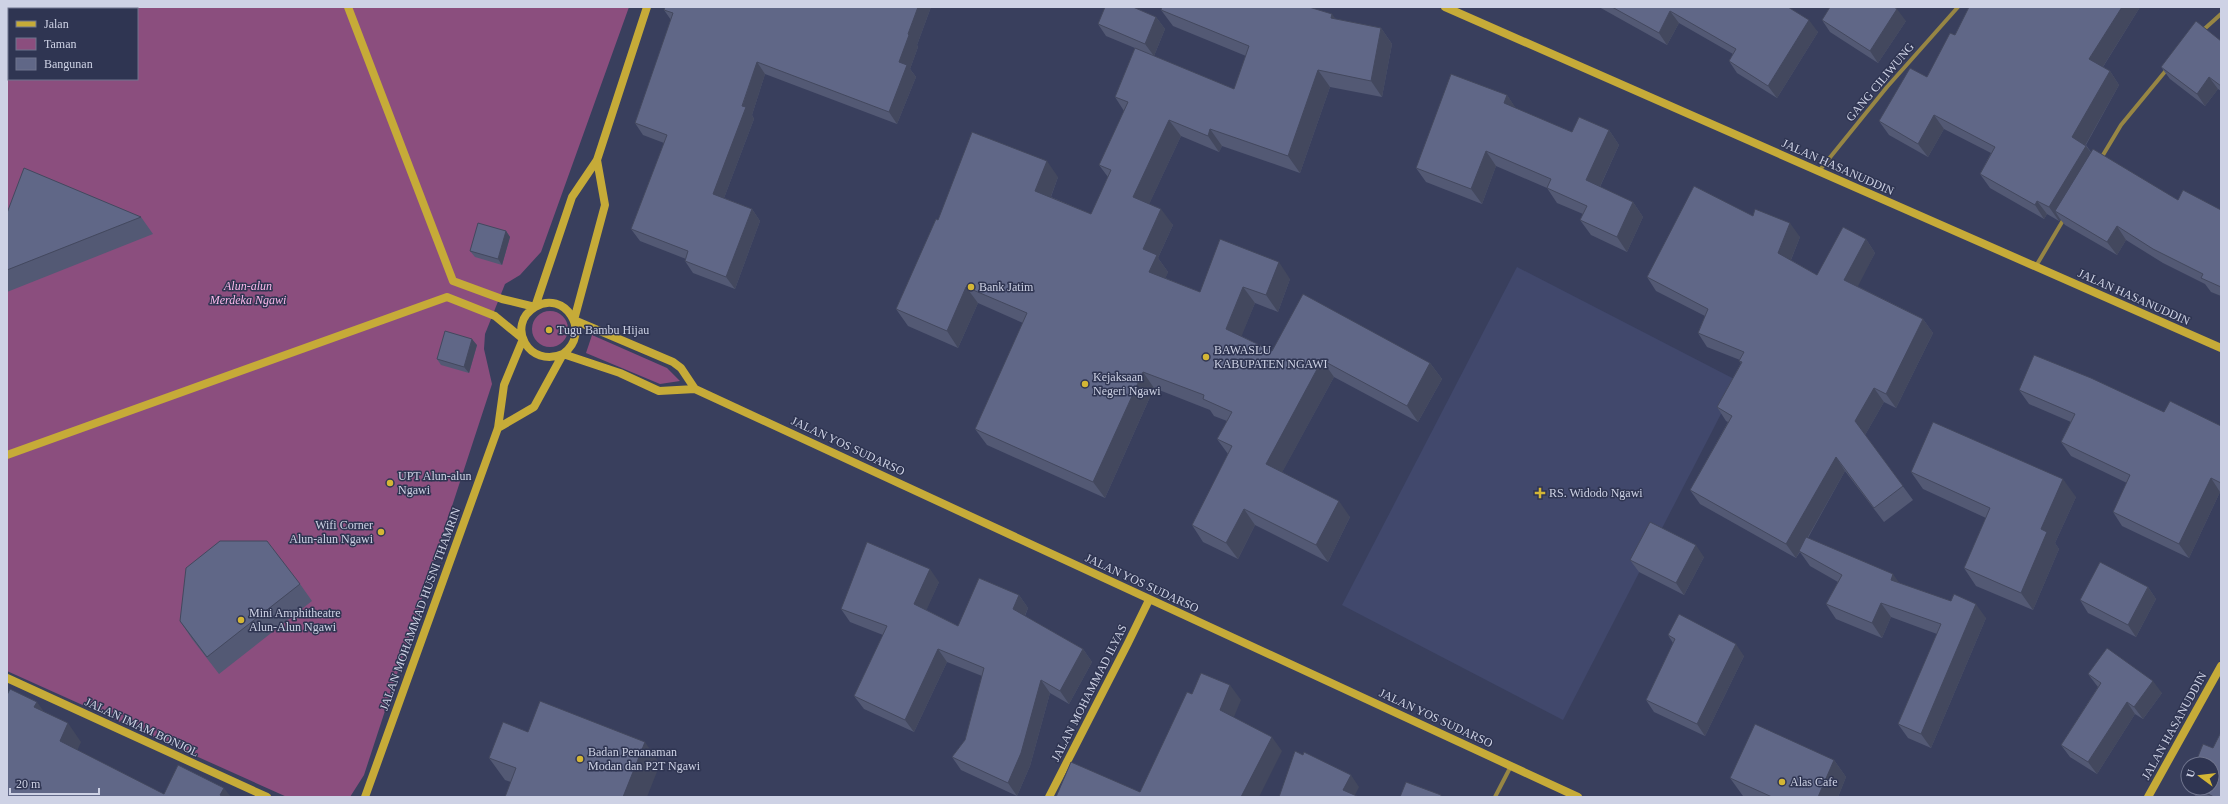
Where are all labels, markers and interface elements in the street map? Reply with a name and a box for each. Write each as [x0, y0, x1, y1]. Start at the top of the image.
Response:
legend [8, 8, 138, 80]
text: Jalan [44, 17, 69, 31]
text: Taman [44, 37, 76, 51]
street label: GANG CILIWUNG [1843, 40, 1917, 124]
text: Bangunan [44, 57, 93, 71]
street label: JALAN HASANUDDIN [1780, 136, 1896, 198]
street label: JALAN HASANUDDIN [2076, 266, 2192, 328]
park label: Alun-alun Merdeka Ngawi [209, 279, 286, 307]
place label: Bank Jatim [979, 280, 1034, 294]
marker: Bank Jatim [966, 282, 976, 292]
place label: Tugu Bambu Hijau [557, 323, 649, 337]
marker: Tugu Bambu Hijau [544, 325, 554, 335]
place label: BAWASLU KABUPATEN NGAWI [1214, 343, 1328, 371]
marker: BAWASLU KABUPATEN NGAWI [1201, 352, 1211, 362]
place label: Kejaksaan Negeri Ngawi [1093, 370, 1161, 398]
marker: Kejaksaan Negeri Ngawi [1080, 379, 1090, 389]
street label: JALAN YOS SUDARSO [789, 414, 907, 479]
place label: UPT Alun-alun Ngawi [398, 469, 471, 497]
marker: UPT Alun-alun Ngawi [385, 478, 395, 488]
place label: RS. Widodo Ngawi [1549, 486, 1643, 500]
marker: RS. Widodo Ngawi [1534, 487, 1546, 499]
street label: JALAN MOHAMMAD HUSNI THAMRIN [377, 505, 463, 712]
place label: Wifi Corner Alun-alun Ngawi [289, 518, 374, 546]
marker: Wifi Corner Alun-alun Ngawi [376, 527, 386, 537]
street label: JALAN YOS SUDARSO [1083, 551, 1201, 616]
place label: Mini Amphitheatre Alun-Alun Ngawi [249, 606, 341, 634]
marker: Mini Amphitheatre Alun-Alun Ngawi [236, 615, 246, 625]
street label: JALAN MOHAMMAD ILYAS [1048, 622, 1130, 764]
street label: JALAN HASANUDDIN [2138, 670, 2210, 782]
street label: JALAN YOS SUDARSO [1377, 686, 1495, 751]
street label: JALAN IMAM BONJOL [83, 694, 201, 760]
place label: Badan Penanaman Modan dan P2T Ngawi [588, 745, 701, 773]
marker: Badan Penanaman Modan dan P2T Ngawi [575, 754, 585, 764]
north arrow [2180, 756, 2220, 796]
scale bar [10, 770, 99, 796]
place label: Alas Cafe [1790, 775, 1838, 789]
text: 20 m [16, 777, 41, 791]
marker: Alas Cafe [1777, 777, 1787, 787]

